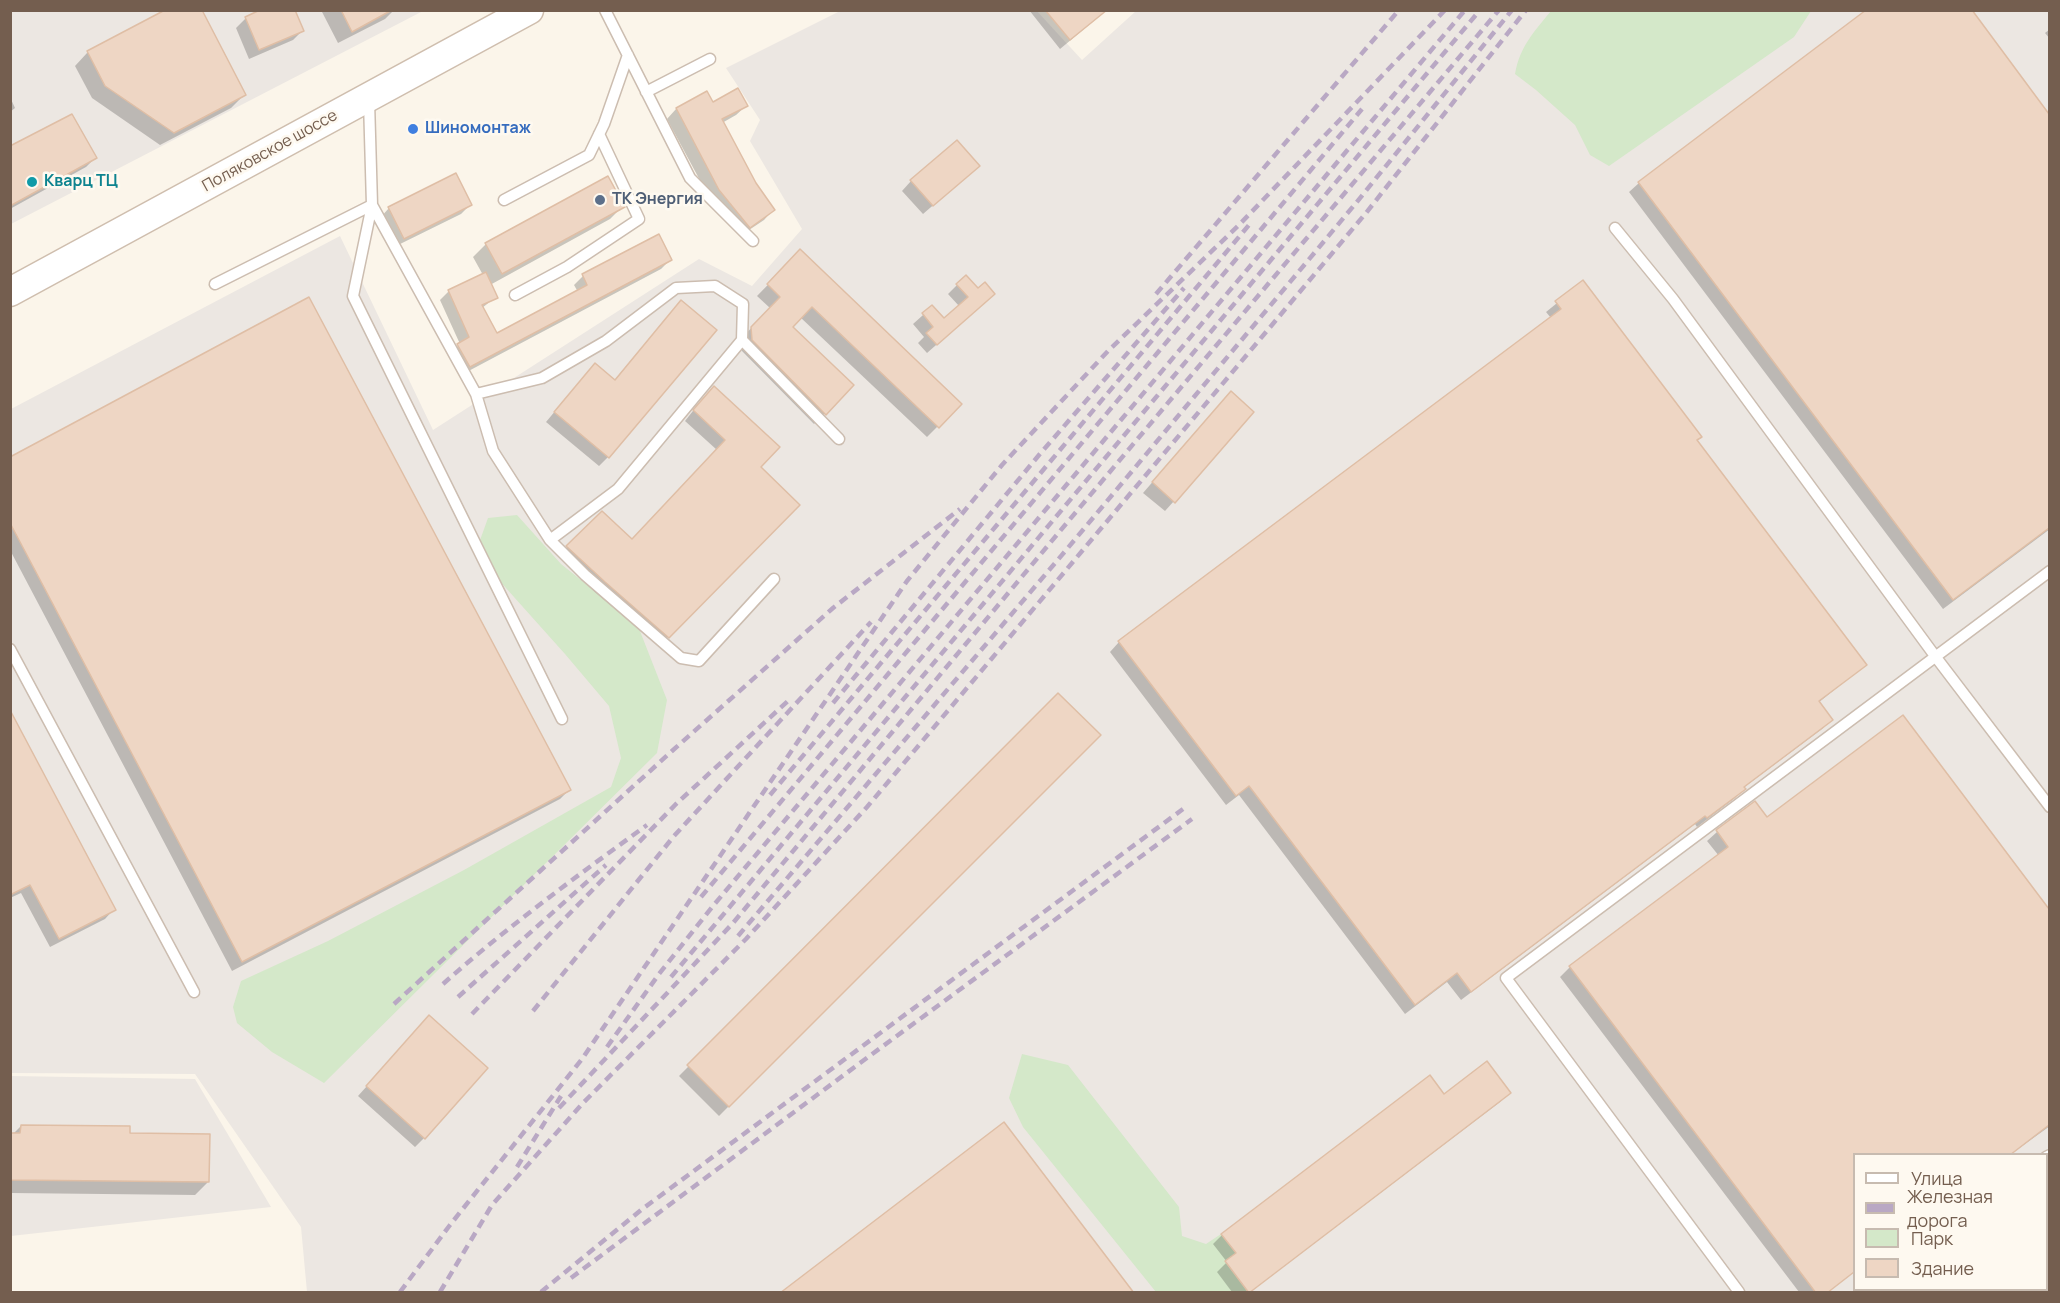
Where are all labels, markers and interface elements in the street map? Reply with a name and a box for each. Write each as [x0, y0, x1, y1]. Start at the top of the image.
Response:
street label: Поляковское шоссе [199, 106, 341, 196]
place label: Шиномонтаж [425, 119, 531, 139]
marker: Шиномонтаж [406, 122, 420, 136]
place label: Кварц ТЦ [44, 172, 118, 192]
marker: Кварц ТЦ [25, 175, 39, 189]
place label: ТК Энергия [612, 190, 703, 210]
marker: ТК Энергия [593, 193, 607, 207]
legend [1853, 1153, 2048, 1291]
text: Улица [1911, 1166, 1963, 1190]
text: Железная дорога [1907, 1184, 1993, 1232]
text: Парк [1911, 1226, 1953, 1250]
text: Здание [1911, 1256, 1974, 1280]

